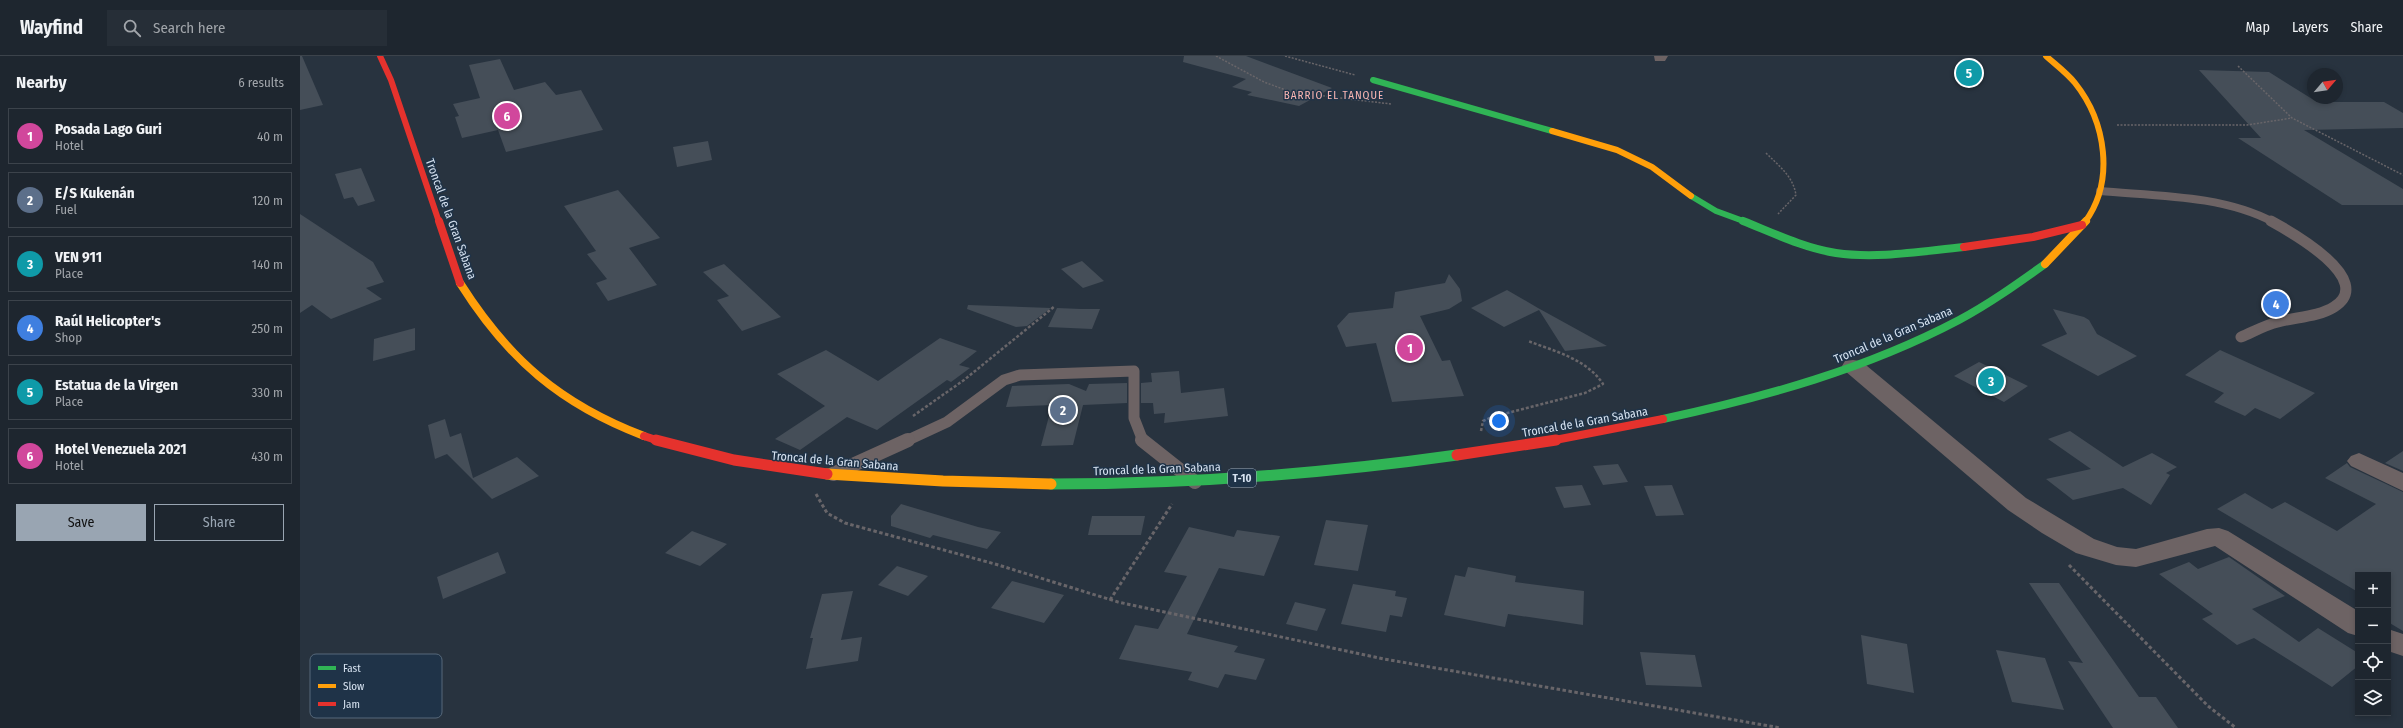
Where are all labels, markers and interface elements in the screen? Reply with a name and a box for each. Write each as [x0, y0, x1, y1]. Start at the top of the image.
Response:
search box [107, 10, 387, 46]
text: Wayfind [20, 16, 83, 39]
icon: search [121, 17, 143, 39]
text: Search here [153, 19, 225, 37]
text: Map [2246, 19, 2270, 36]
text: Layers [2292, 19, 2328, 36]
text: Share [2350, 19, 2383, 36]
pin: 5 [1956, 58, 1982, 88]
north arrow [2307, 68, 2343, 104]
text: Nearby [16, 72, 67, 93]
text: 6 results [238, 75, 284, 90]
district label: BARRIO EL TANQUE [1284, 89, 1384, 102]
pin: 6 [494, 101, 520, 131]
text: Posada Lago Guri [55, 120, 162, 138]
text: 1 [27, 129, 33, 144]
text: 40 m [257, 129, 283, 144]
text: Hotel [55, 138, 84, 153]
street label: Troncal de la Gran Sabana [423, 157, 479, 281]
text: E/S Kukenán [55, 184, 135, 202]
text: 2 [27, 193, 33, 208]
text: 120 m [252, 193, 283, 208]
text: Fuel [55, 202, 77, 217]
text: VEN 911 [55, 248, 102, 266]
text: 3 [27, 257, 33, 272]
text: 140 m [252, 257, 283, 272]
text: Place [55, 266, 83, 281]
pin: 4 [2263, 289, 2289, 319]
street label: Troncal de la Gran Sabana [1832, 304, 1954, 366]
text: Raúl Helicopter's [55, 312, 161, 330]
text: 4 [27, 321, 33, 336]
text: 250 m [251, 321, 283, 336]
text: Shop [55, 330, 82, 345]
pin: 1 [1397, 333, 1423, 363]
pin: 3 [1978, 366, 2004, 396]
text: Estatua de la Virgen [55, 376, 178, 394]
text: 5 [27, 385, 33, 400]
text: 330 m [251, 385, 283, 400]
text: Place [55, 394, 83, 409]
pin: 2 [1050, 395, 1076, 425]
street label: Troncal de la Gran Sabana [1521, 404, 1649, 440]
your location [1489, 411, 1509, 431]
text: Hotel Venezuela 2021 [55, 440, 186, 458]
street label: Troncal de la Gran Sabana [771, 448, 899, 474]
text: 6 [27, 449, 33, 464]
text: 430 m [251, 449, 283, 464]
text: Hotel [55, 458, 84, 473]
street label: Troncal de la Gran Sabana [1093, 460, 1221, 478]
road number: T-10 [1228, 469, 1256, 487]
button: Save [16, 504, 146, 541]
button: Share [154, 504, 284, 541]
map controls [2355, 572, 2391, 716]
button: + [2355, 572, 2391, 608]
button: − [2355, 608, 2391, 644]
button: locate [2355, 644, 2391, 680]
legend [310, 654, 442, 718]
text: Fast [343, 662, 361, 675]
text: Slow [343, 680, 364, 693]
button: layers [2355, 680, 2391, 716]
text: Jam [343, 698, 360, 711]

